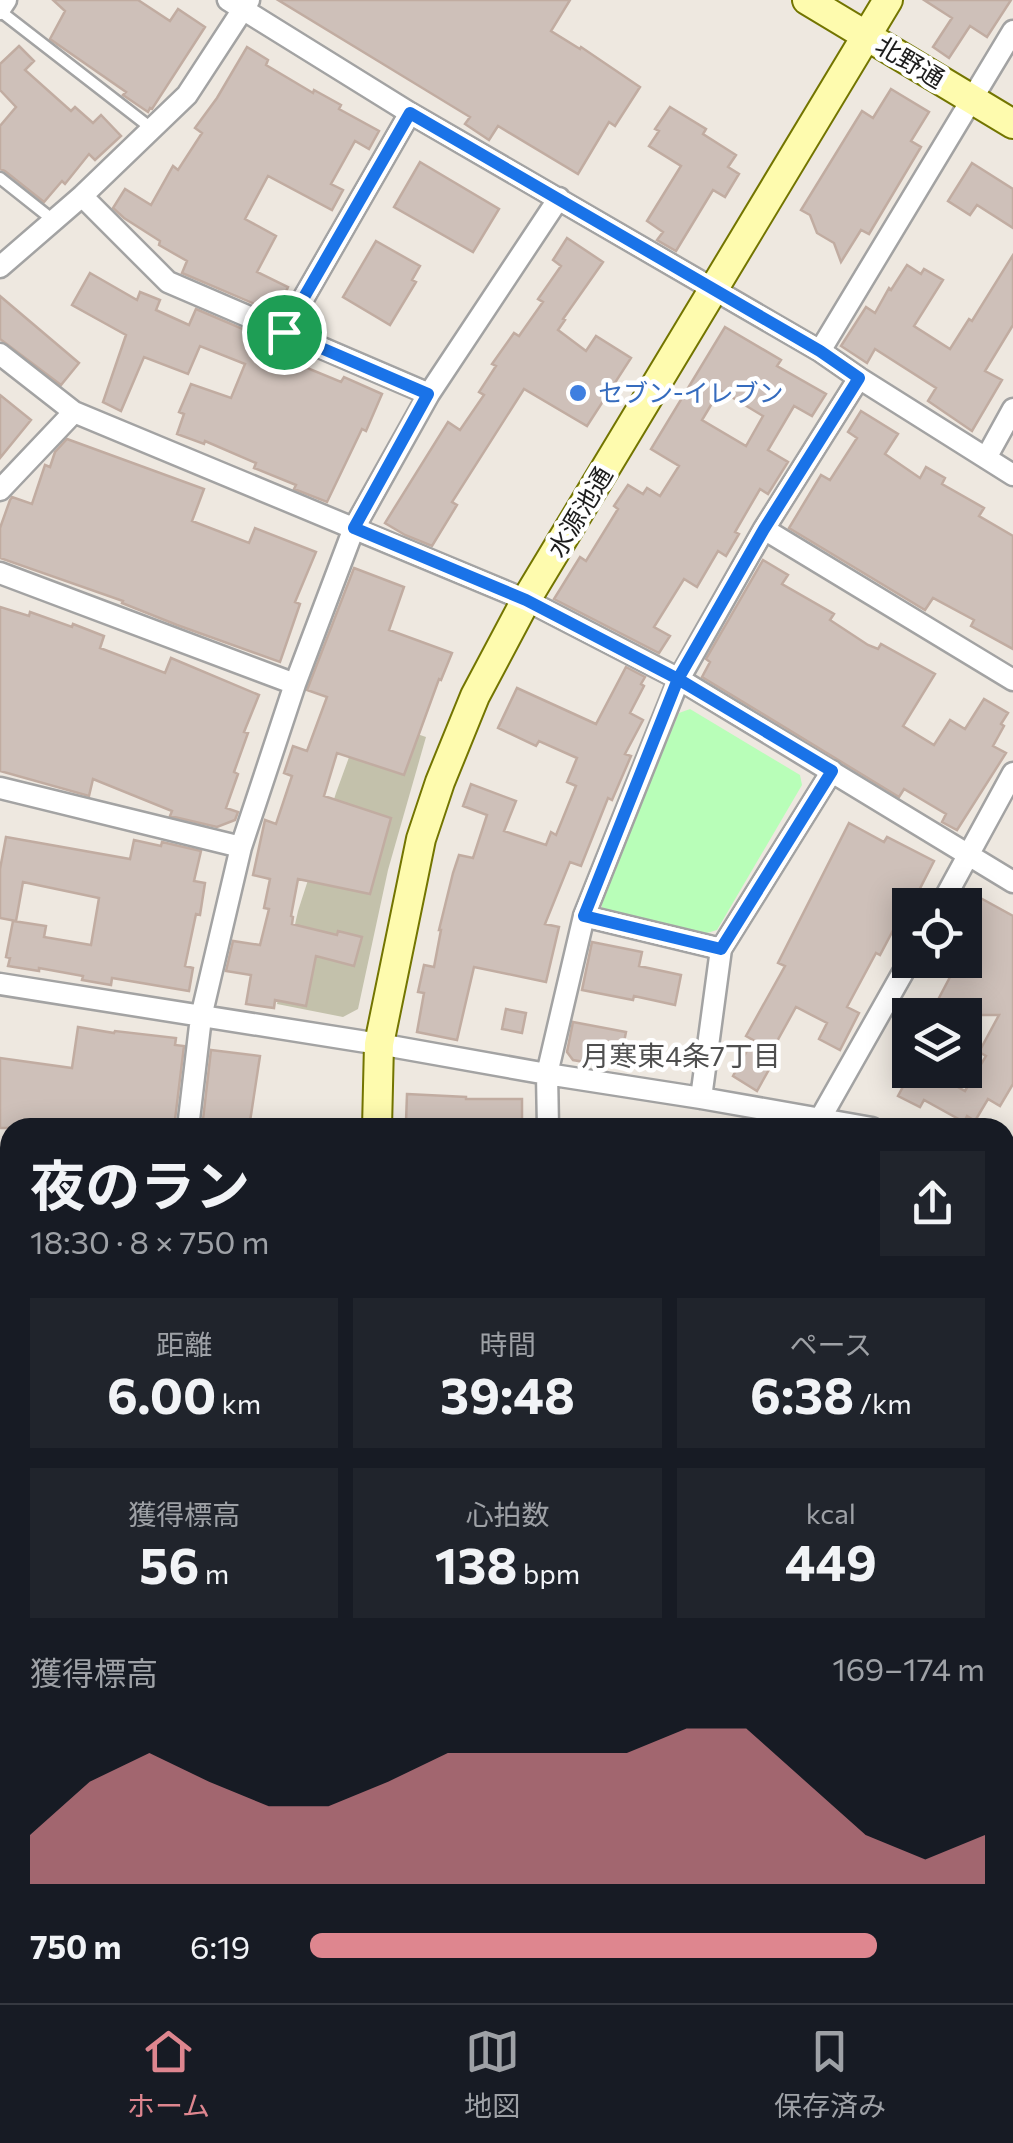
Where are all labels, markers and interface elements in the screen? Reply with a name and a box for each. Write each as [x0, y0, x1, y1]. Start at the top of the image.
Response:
street label: 北野通 [871, 29, 950, 93]
pin [242, 290, 327, 375]
icon: arrive [257, 305, 312, 360]
place label: セブン-イレブン [598, 377, 784, 407]
marker: セブン-イレブン [567, 382, 589, 404]
street label: 水源池通 [541, 461, 618, 562]
map controls [892, 888, 982, 1088]
button: locate [892, 888, 982, 978]
button: layers [892, 998, 982, 1088]
district label: 月寒東4条7丁目 [581, 1038, 781, 1072]
text: 夜のラン [30, 1150, 250, 1217]
button: share [880, 1151, 985, 1256]
text: 18:30 · 8 × 750 m [30, 1221, 270, 1261]
text: 距離 [156, 1327, 212, 1361]
text: 時間 [479, 1327, 536, 1361]
text: ペース [790, 1327, 872, 1361]
text: 6.00 [107, 1363, 216, 1424]
text: 39:48 [440, 1363, 575, 1424]
text: 6:38 [750, 1363, 854, 1424]
text: km [216, 1386, 261, 1420]
text: /km [854, 1386, 912, 1420]
text: kcal [806, 1496, 856, 1530]
text: 獲得標高 [128, 1497, 240, 1531]
text: 心拍数 [465, 1497, 550, 1531]
text: 449 [785, 1530, 877, 1591]
text: 56 [139, 1533, 199, 1594]
text: 138 [435, 1533, 517, 1594]
text: m [199, 1556, 229, 1590]
text: bpm [517, 1556, 580, 1590]
text: 169–174 m [832, 1648, 985, 1688]
text: 獲得標高 [30, 1652, 158, 1692]
text: 750 m [30, 1926, 121, 1966]
text: 6:19 [190, 1926, 250, 1966]
tab: ホーム [127, 2024, 210, 2124]
tab: 地図 [464, 2024, 520, 2124]
tab: 保存済み [774, 2024, 886, 2124]

